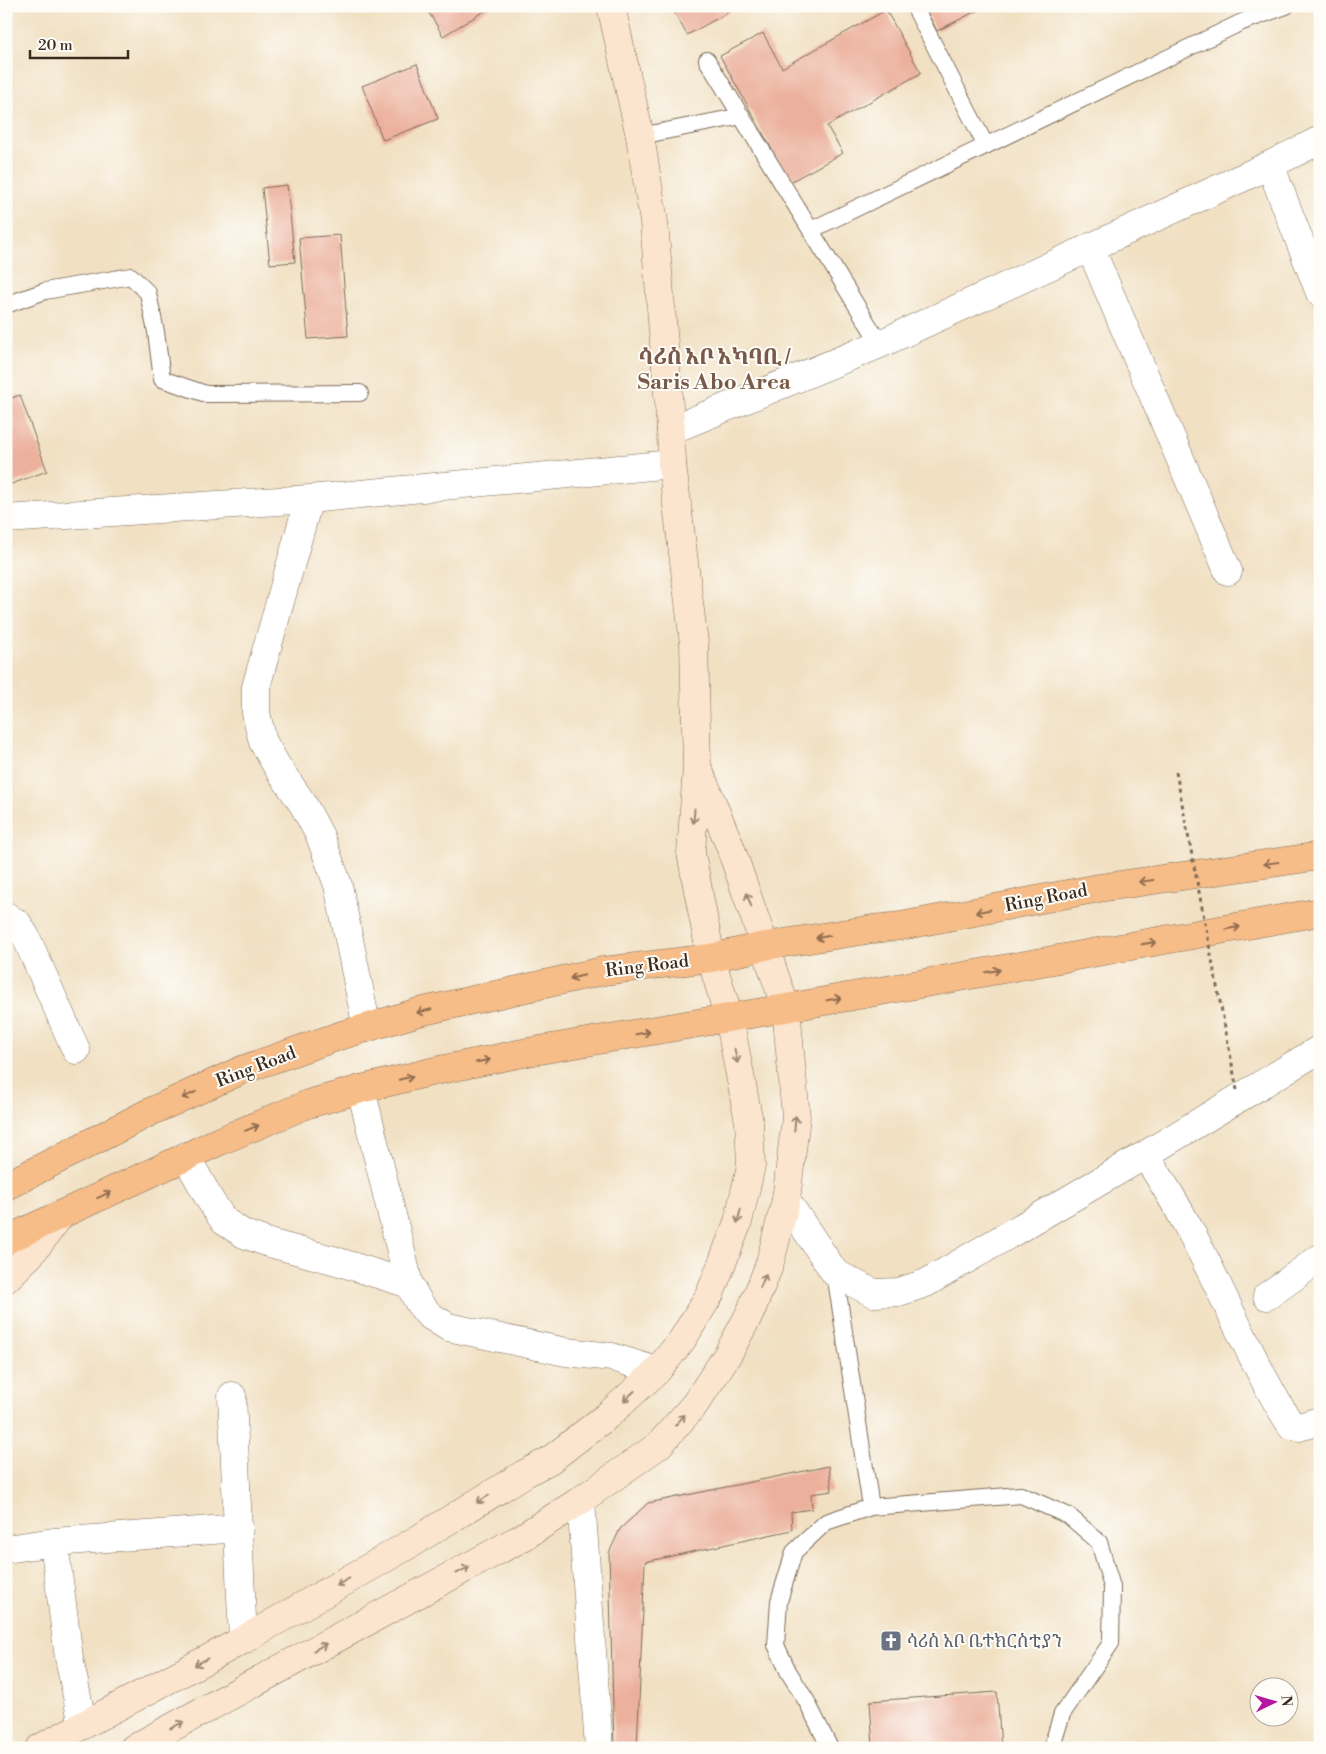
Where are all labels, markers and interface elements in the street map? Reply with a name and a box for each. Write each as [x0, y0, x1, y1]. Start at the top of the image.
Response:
scale bar [30, 28, 128, 60]
text: 20 m [38, 36, 73, 55]
district label: ሳሪስ አቦ አካባቢ / Saris Abo Area [637, 344, 792, 396]
one-way arrow [689, 808, 699, 824]
one-way arrow [1264, 858, 1280, 868]
one-way arrow [1138, 876, 1154, 886]
street label: Ring Road [1003, 879, 1090, 917]
one-way arrow [744, 893, 753, 908]
one-way arrow [975, 906, 991, 916]
one-way arrow [1224, 922, 1240, 932]
one-way arrow [815, 932, 831, 942]
one-way arrow [1141, 937, 1157, 947]
street label: Ring Road [604, 949, 691, 983]
one-way arrow [985, 965, 1001, 975]
one-way arrow [569, 973, 585, 982]
one-way arrow [825, 994, 841, 1004]
one-way arrow [416, 1007, 432, 1017]
one-way arrow [634, 1028, 650, 1038]
street label: Ring Road [213, 1041, 300, 1093]
one-way arrow [732, 1047, 742, 1063]
one-way arrow [474, 1056, 490, 1066]
one-way arrow [398, 1073, 414, 1082]
one-way arrow [182, 1090, 197, 1100]
one-way arrow [790, 1115, 800, 1131]
one-way arrow [244, 1122, 259, 1132]
one-way arrow [96, 1190, 111, 1199]
one-way arrow [734, 1207, 744, 1223]
one-way arrow [758, 1274, 768, 1289]
one-way arrow [623, 1390, 636, 1402]
one-way arrow [675, 1414, 686, 1427]
one-way arrow [476, 1495, 490, 1505]
one-way arrow [455, 1564, 470, 1574]
one-way arrow [336, 1578, 351, 1588]
church icon: ሳሪስ አቦ ቤተክርስቲያን [879, 1629, 903, 1653]
place label: ሳሪስ አቦ ቤተክርስቲያን [907, 1630, 1062, 1653]
one-way arrow [312, 1642, 327, 1651]
one-way arrow [194, 1657, 209, 1667]
north arrow [1248, 1676, 1298, 1726]
text: N [1277, 1695, 1295, 1707]
one-way arrow [170, 1719, 184, 1729]

